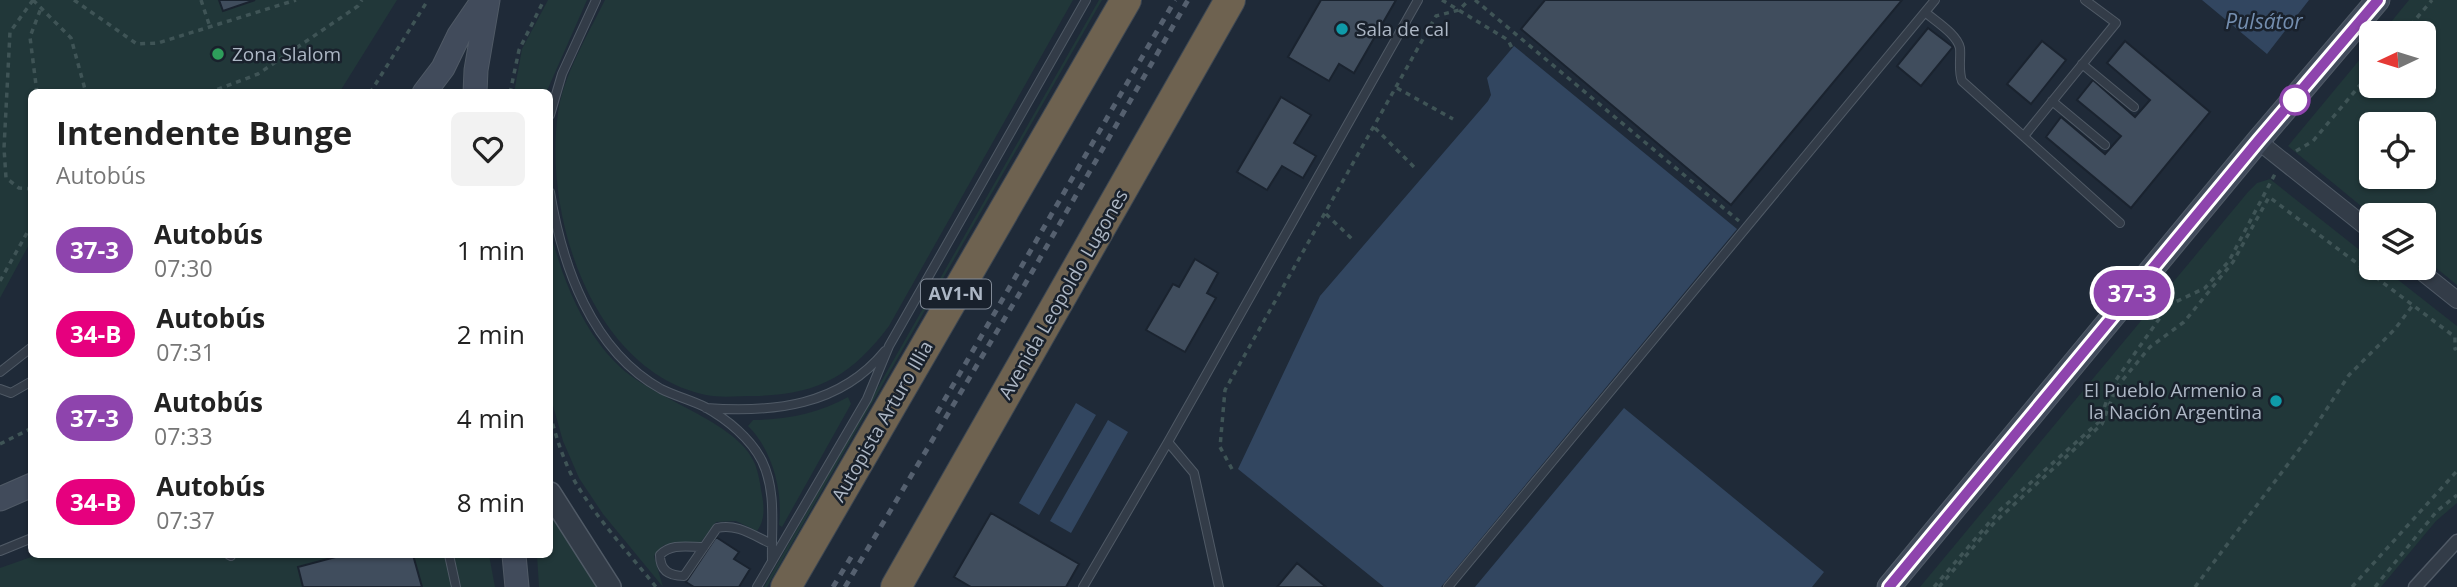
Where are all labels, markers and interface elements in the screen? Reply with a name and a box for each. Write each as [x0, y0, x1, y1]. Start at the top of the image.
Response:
water label: Pulsátor [2225, 7, 2303, 35]
place label: Sala de cal [1356, 16, 1449, 42]
marker: Sala de cal [1334, 21, 1350, 37]
north arrow [2359, 21, 2436, 98]
map controls [2359, 21, 2436, 280]
place label: Zona Slalom [232, 41, 341, 67]
marker: Zona Slalom [210, 46, 226, 62]
unlabelled marker [2280, 85, 2310, 115]
text: Intendente Bunge [56, 110, 352, 155]
button: heart [451, 112, 525, 186]
button: locate [2359, 112, 2436, 189]
text: Autobús [56, 159, 146, 191]
street label: Avenida Leopoldo Lugones [992, 184, 1134, 404]
button: layers [2359, 203, 2436, 280]
text: Autobús [154, 216, 263, 252]
text: 1 min [457, 232, 525, 268]
text: 37-3 [70, 233, 119, 266]
text: 07:30 [154, 252, 213, 284]
line badge: 37-3 [2083, 270, 2181, 316]
text: 37-3 [2108, 276, 2156, 309]
road number: AV1-N [921, 280, 991, 308]
text: Autobús [156, 300, 265, 336]
text: 2 min [457, 316, 525, 352]
text: 34-B [70, 317, 121, 350]
text: 07:31 [156, 336, 215, 368]
street label: Autopista Arturo Illia [825, 336, 939, 506]
place label: El Pueblo Armenio a la Nación Argentina [2084, 377, 2262, 425]
text: Autobús [154, 384, 263, 420]
marker: El Pueblo Armenio a la Nación Argentina [2268, 393, 2284, 409]
text: 4 min [457, 400, 525, 436]
text: 37-3 [70, 401, 119, 434]
text: 07:33 [154, 420, 213, 452]
text: Autobús [156, 468, 265, 504]
text: 8 min [457, 484, 525, 520]
text: 34-B [70, 485, 121, 518]
text: 07:37 [156, 504, 215, 536]

